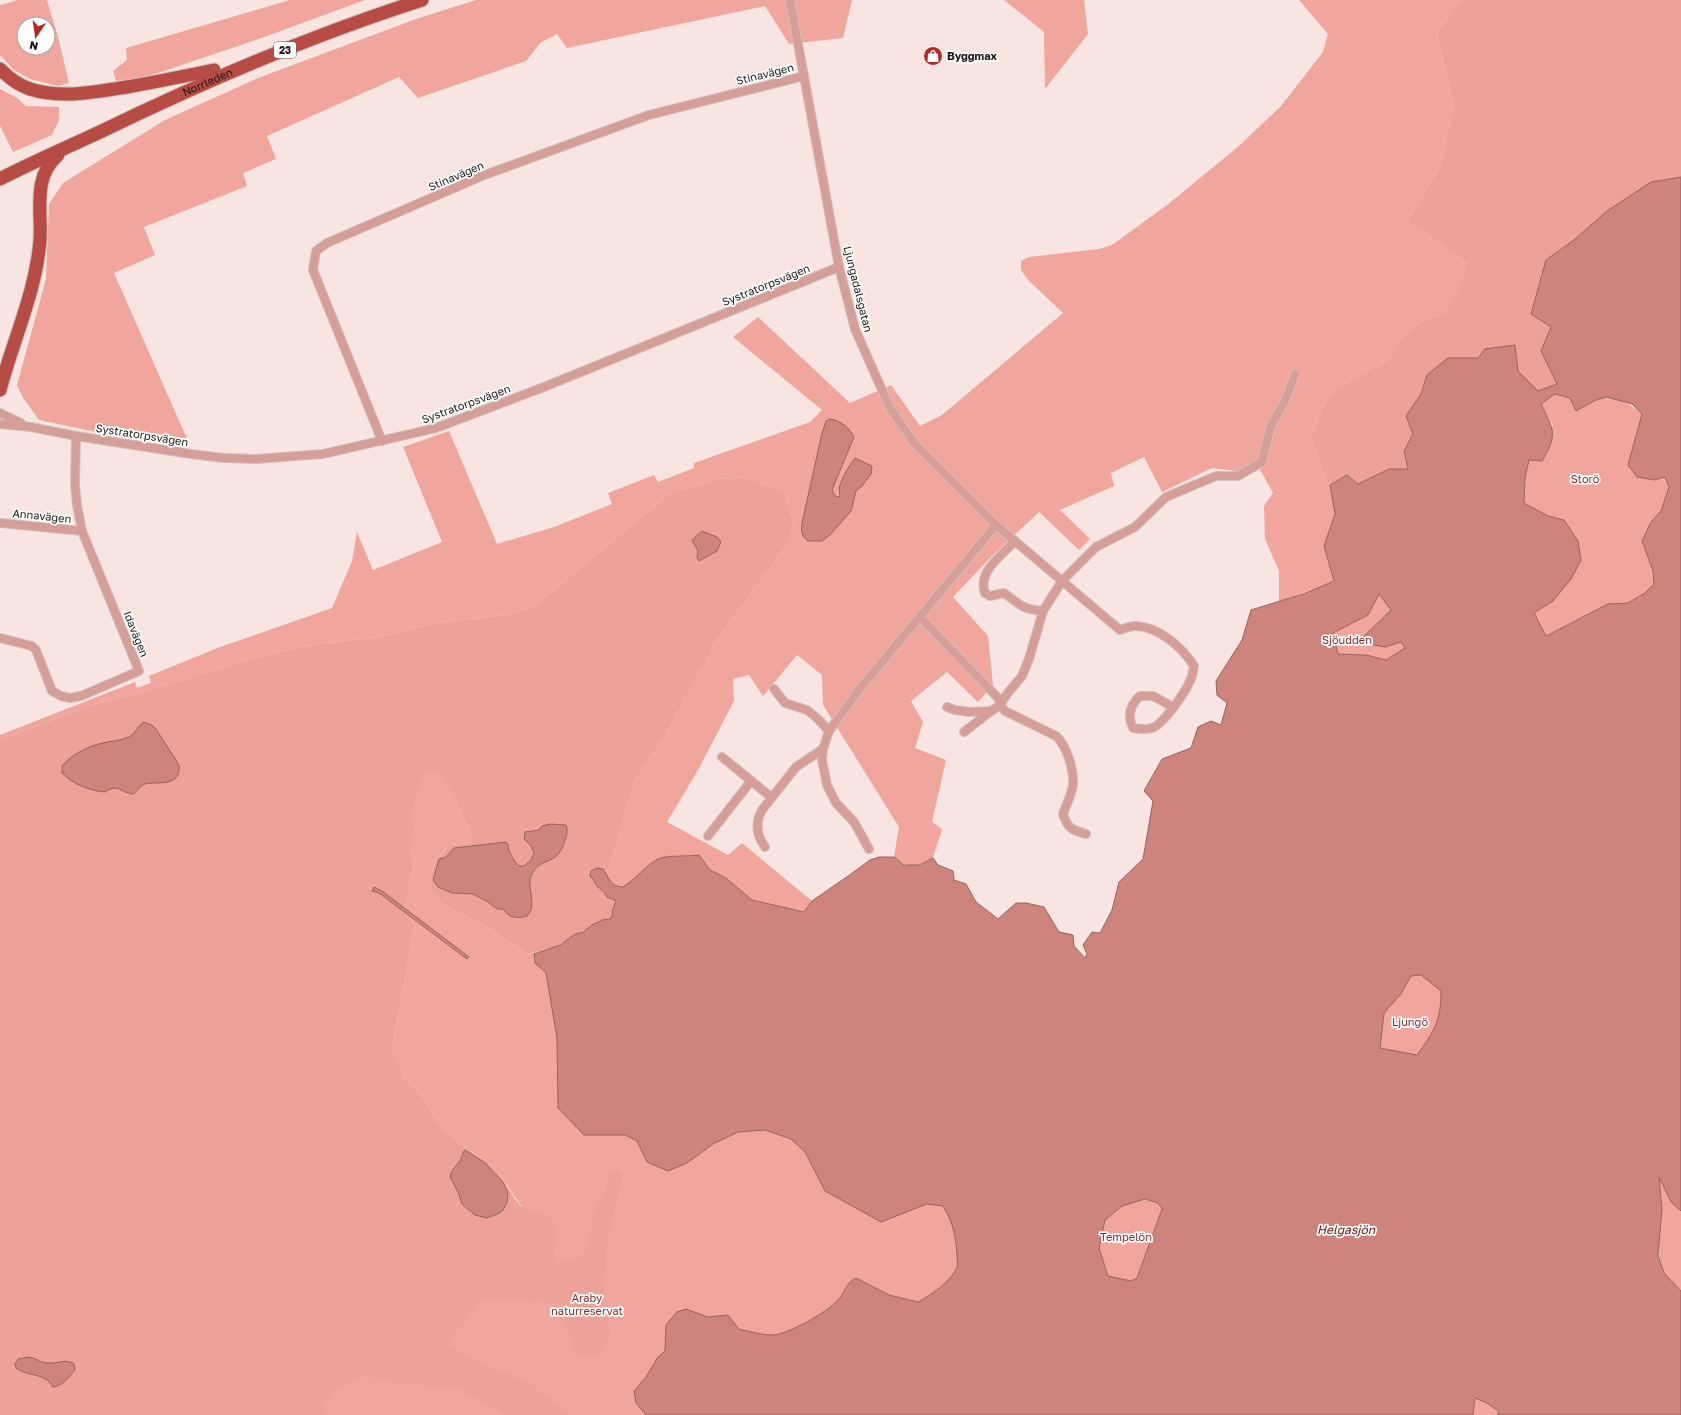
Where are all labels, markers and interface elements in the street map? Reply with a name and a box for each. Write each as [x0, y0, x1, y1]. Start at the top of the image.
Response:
north arrow [16, 16, 56, 56]
text: N [28, 39, 39, 54]
road number: 23 [274, 42, 296, 58]
shop icon: Byggmax [922, 45, 944, 67]
place label: Byggmax [947, 49, 998, 62]
street label: Stinavägen [735, 60, 795, 87]
street label: Norrleden [180, 65, 234, 98]
street label: Stinavägen [426, 158, 485, 193]
street label: Ljungadalsgatan [842, 245, 875, 333]
street label: Systratorpsvägen [720, 261, 812, 308]
street label: Systratorpsvägen [420, 381, 512, 426]
street label: Systratorpsvägen [95, 421, 189, 448]
park label: Storö [1571, 472, 1600, 485]
street label: Annavägen [12, 506, 72, 525]
street label: Idavägen [121, 609, 152, 659]
park label: Sjöudden [1322, 633, 1372, 646]
park label: Ljungö [1392, 1015, 1428, 1028]
water label: Helgasjön [1317, 1222, 1376, 1237]
park label: Tempelön [1100, 1230, 1152, 1243]
park label: Araby naturreservat [551, 1291, 623, 1317]

